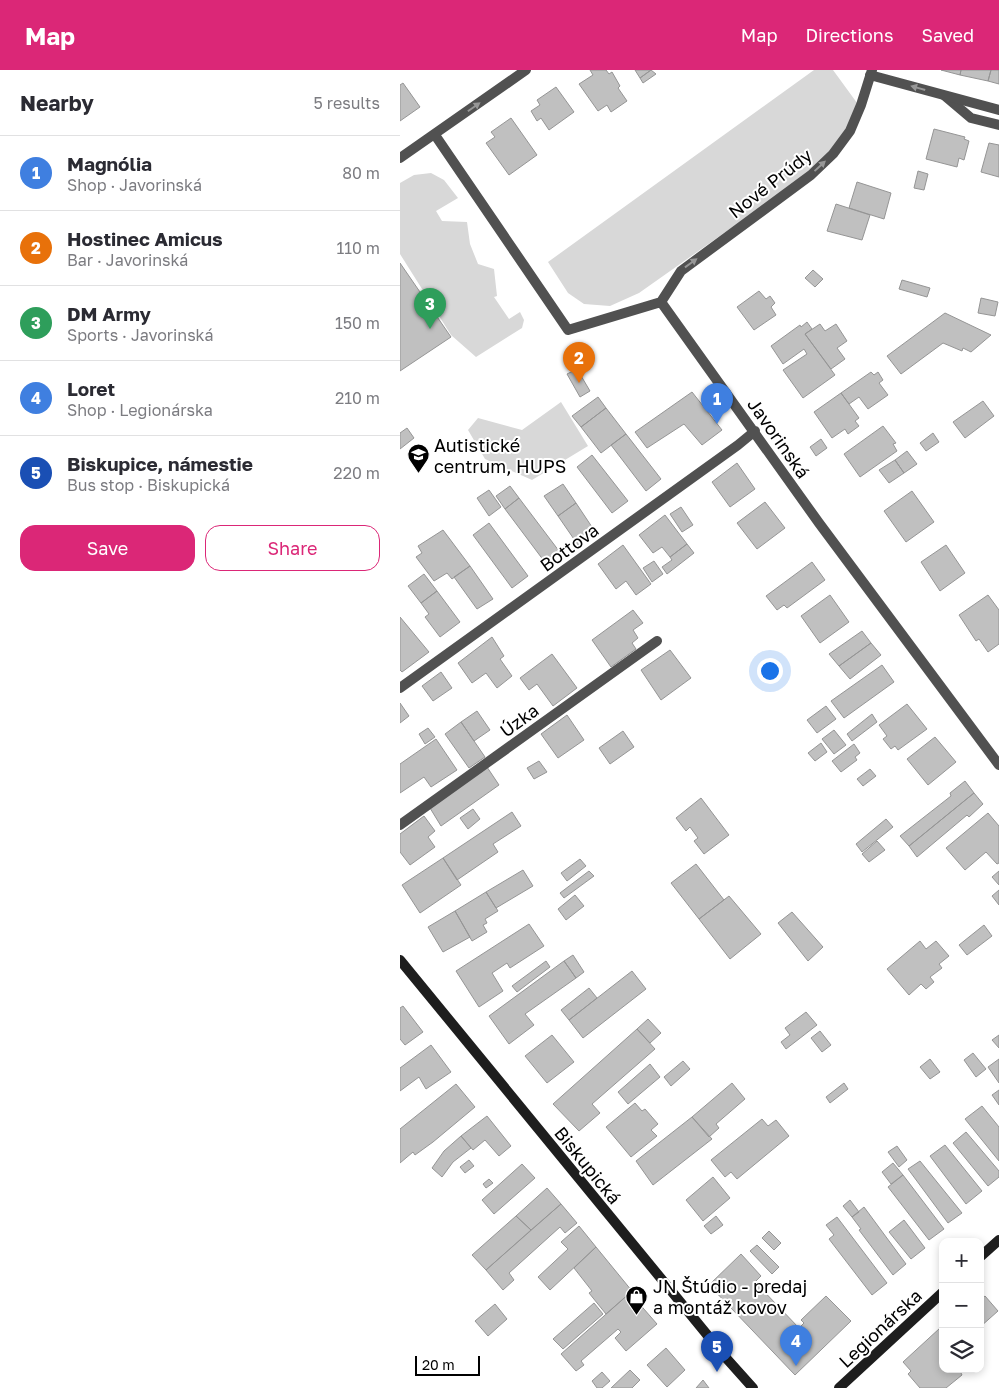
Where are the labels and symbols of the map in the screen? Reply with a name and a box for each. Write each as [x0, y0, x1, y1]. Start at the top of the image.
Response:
one-way arrow [910, 84, 925, 92]
one-way arrow [468, 102, 481, 112]
street label: Nové Prúdy [724, 144, 816, 222]
one-way arrow [814, 160, 826, 172]
one-way arrow [684, 258, 697, 269]
pin: 3 [414, 288, 446, 329]
pin: 2 [563, 342, 595, 383]
pin: 1 [701, 383, 733, 424]
street label: Javorinská [743, 394, 815, 482]
place label: Autistické centrum, HUPS [434, 434, 566, 477]
school or university icon: Autistické centrum, HUPS [406, 443, 430, 474]
street label: Bottova [535, 518, 603, 576]
your location [757, 658, 783, 684]
street label: Úzka [495, 699, 543, 741]
street label: Biskupická [550, 1122, 626, 1208]
place label: JN Štúdio - predaj a montáž kovov [653, 1275, 807, 1318]
shop icon: JN Štúdio - predaj a montáž kovov [625, 1284, 649, 1315]
street label: Legionárska [834, 1284, 926, 1372]
pin: 4 [780, 1325, 812, 1366]
pin: 5 [701, 1331, 733, 1372]
scale bar [415, 1353, 480, 1376]

